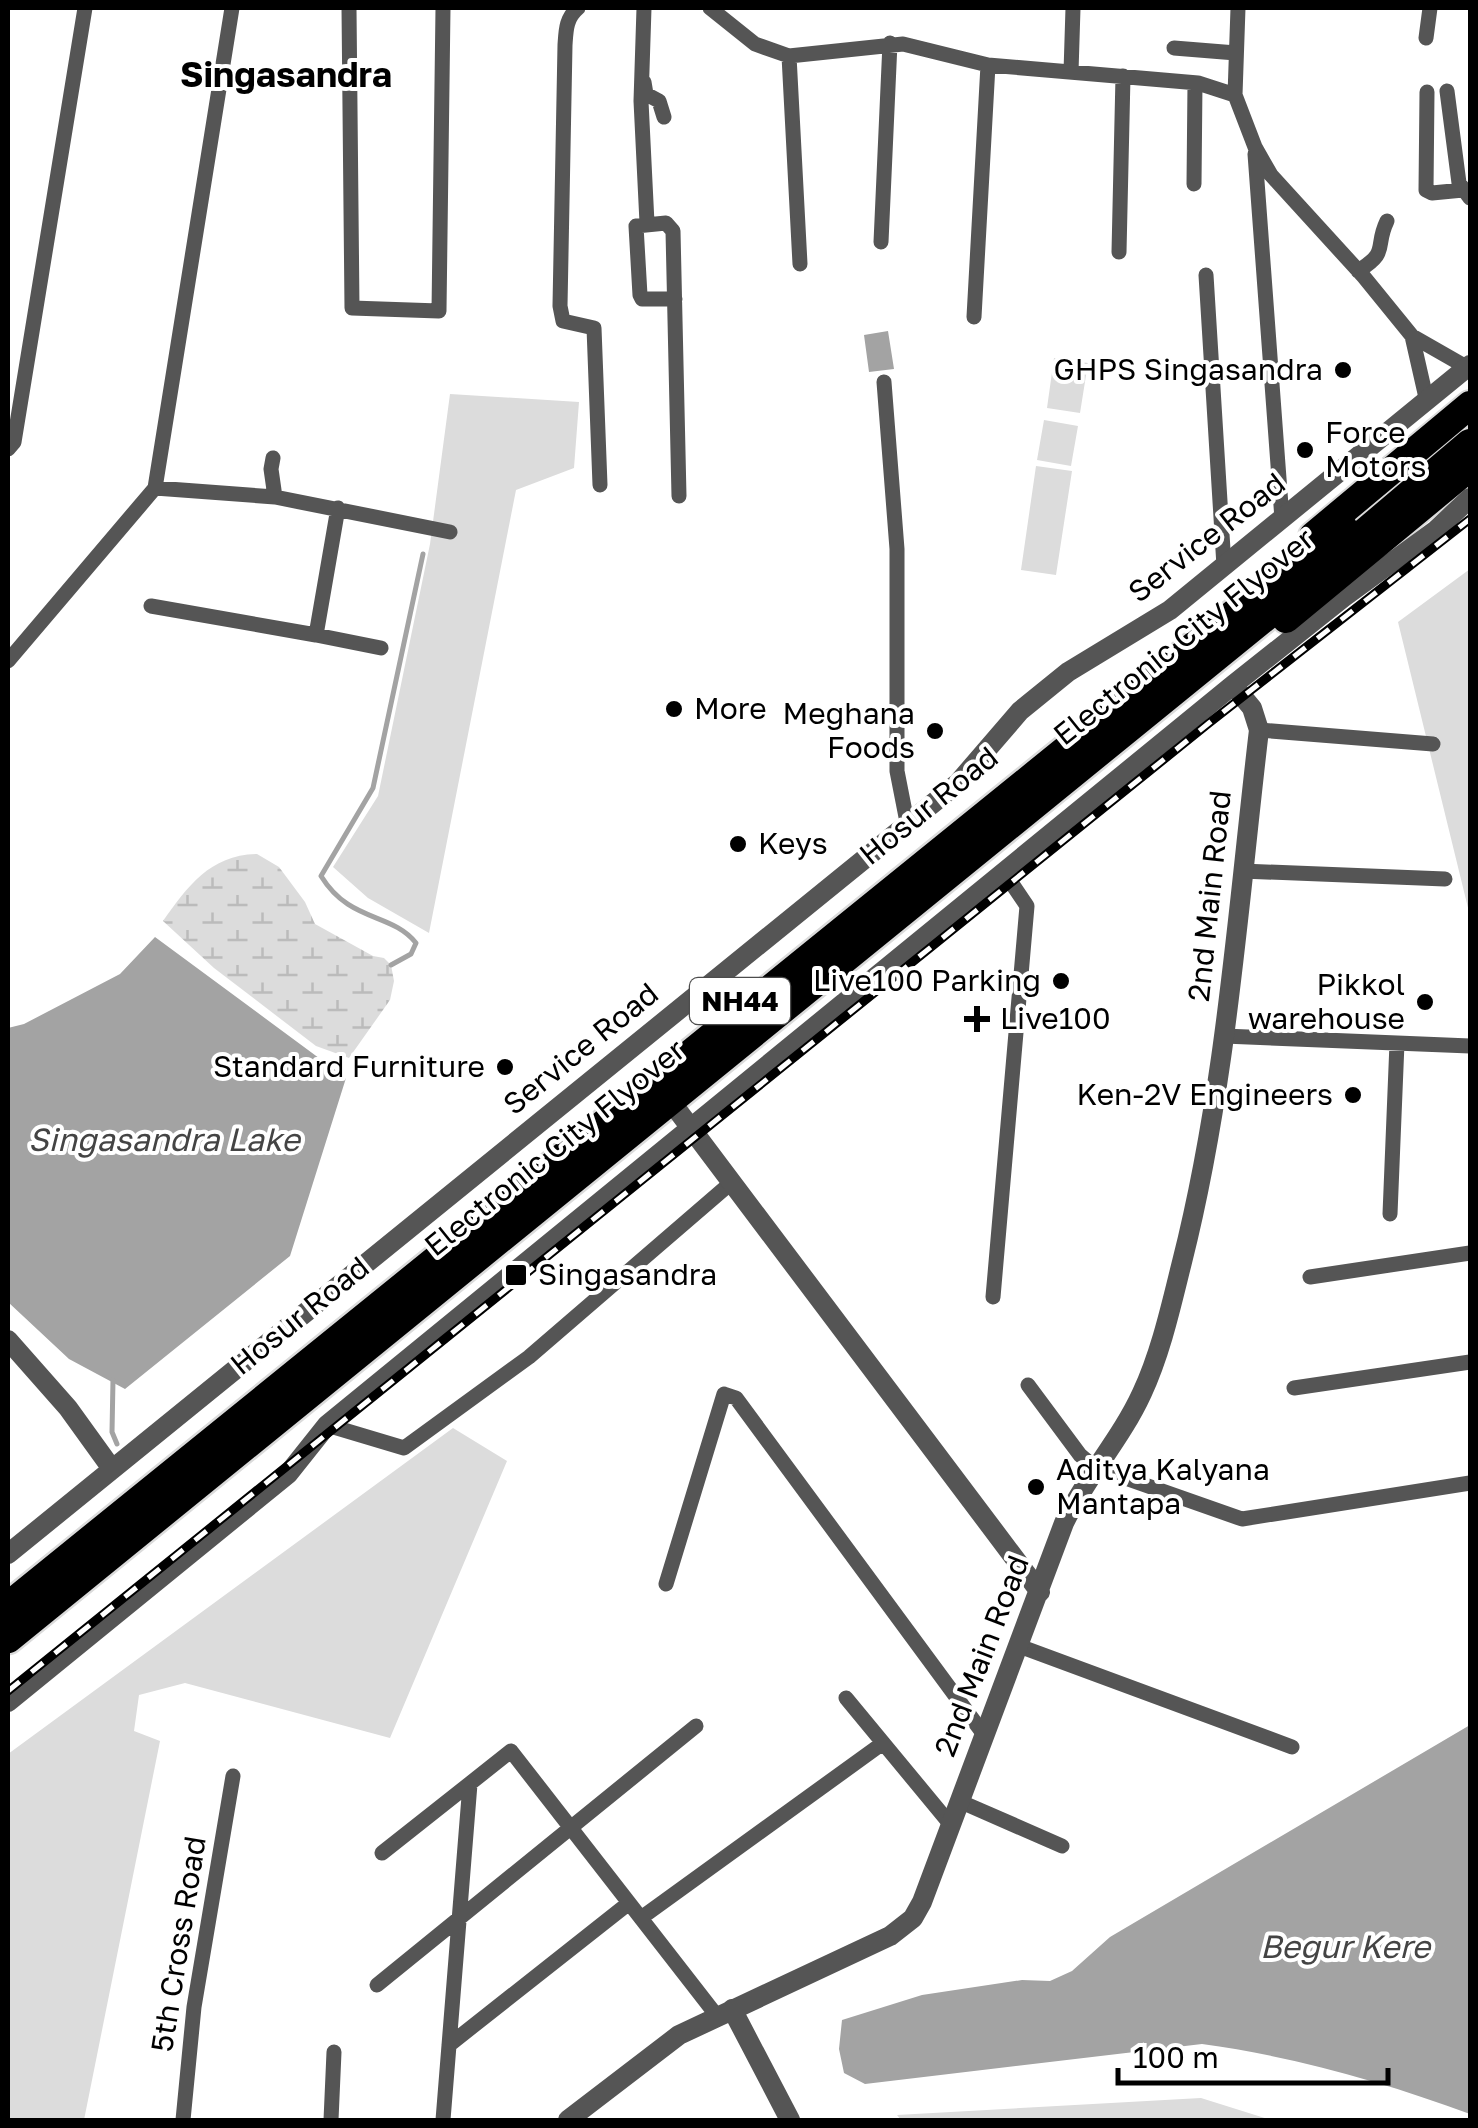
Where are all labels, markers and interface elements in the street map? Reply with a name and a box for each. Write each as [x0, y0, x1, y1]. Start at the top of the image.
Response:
district label: Singasandra [180, 53, 392, 95]
place label: GHPS Singasandra [1054, 351, 1323, 387]
marker: GHPS Singasandra [1332, 359, 1354, 381]
place label: Force Motors [1325, 414, 1426, 484]
marker: Force Motors [1294, 439, 1316, 461]
street label: Service Road [1121, 465, 1292, 610]
street label: Electronic City Flyover [1046, 520, 1321, 752]
place label: More [694, 690, 767, 726]
place label: Meghana Foods [783, 695, 915, 765]
marker: More [663, 698, 685, 720]
marker: Meghana Foods [924, 720, 946, 742]
street label: Hosur Road [852, 739, 1005, 872]
street label: 2nd Main Road [1180, 789, 1238, 1003]
place label: Keys [758, 825, 828, 861]
marker: Keys [727, 833, 749, 855]
place label: Live100 Parking [813, 962, 1041, 998]
place label: Pikkol warehouse [1248, 966, 1405, 1036]
marker: Live100 Parking [1050, 970, 1072, 992]
street label: Service Road [496, 975, 665, 1122]
road number: NH44 [690, 978, 790, 1024]
marker: Pikkol warehouse [1414, 991, 1436, 1013]
place label: Live100 [1000, 1000, 1111, 1036]
marker: Live100 [964, 1006, 990, 1032]
street label: Electronic City Flyover [417, 1031, 692, 1263]
place label: Standard Furniture [213, 1048, 485, 1084]
marker: Standard Furniture [494, 1056, 516, 1078]
place label: Ken-2V Engineers [1077, 1076, 1333, 1112]
marker: Ken-2V Engineers [1342, 1084, 1364, 1106]
water label: Singasandra Lake [28, 1120, 302, 1158]
street label: Hosur Road [223, 1249, 376, 1382]
place label: Singasandra [538, 1256, 717, 1292]
marker: Singasandra [503, 1262, 529, 1288]
place label: Aditya Kalyana Mantapa [1056, 1451, 1270, 1521]
marker: Aditya Kalyana Mantapa [1025, 1476, 1047, 1498]
street label: 2nd Main Road [926, 1550, 1036, 1761]
street label: 5th Cross Road [143, 1833, 213, 2054]
water label: Begur Kere [1260, 1927, 1433, 1965]
scale bar [1118, 2023, 1388, 2085]
text: 100 m [1133, 2039, 1219, 2075]

